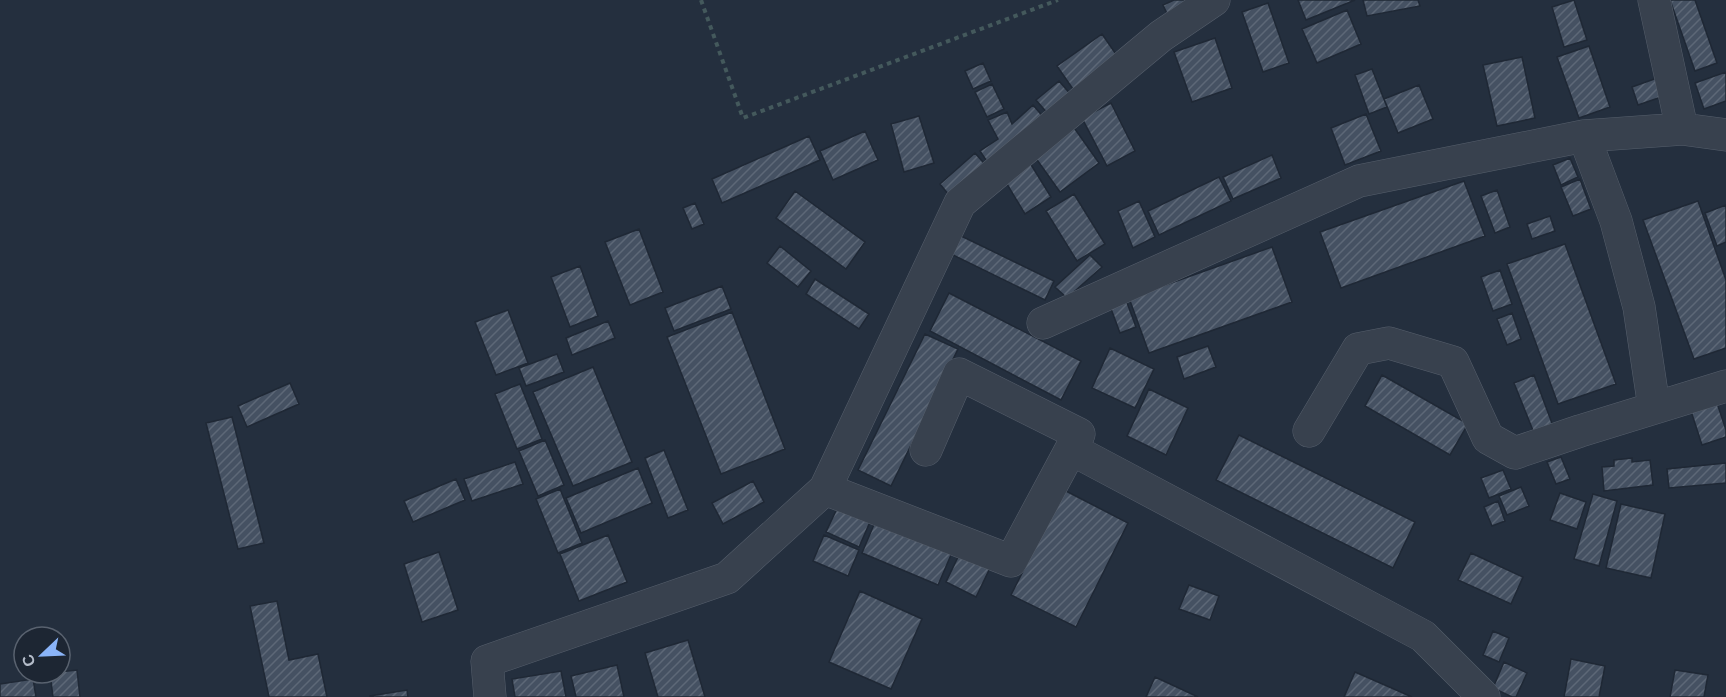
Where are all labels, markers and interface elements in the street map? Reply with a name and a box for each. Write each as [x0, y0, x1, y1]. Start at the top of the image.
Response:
north arrow [12, 625, 72, 685]
text: С [17, 651, 40, 670]

